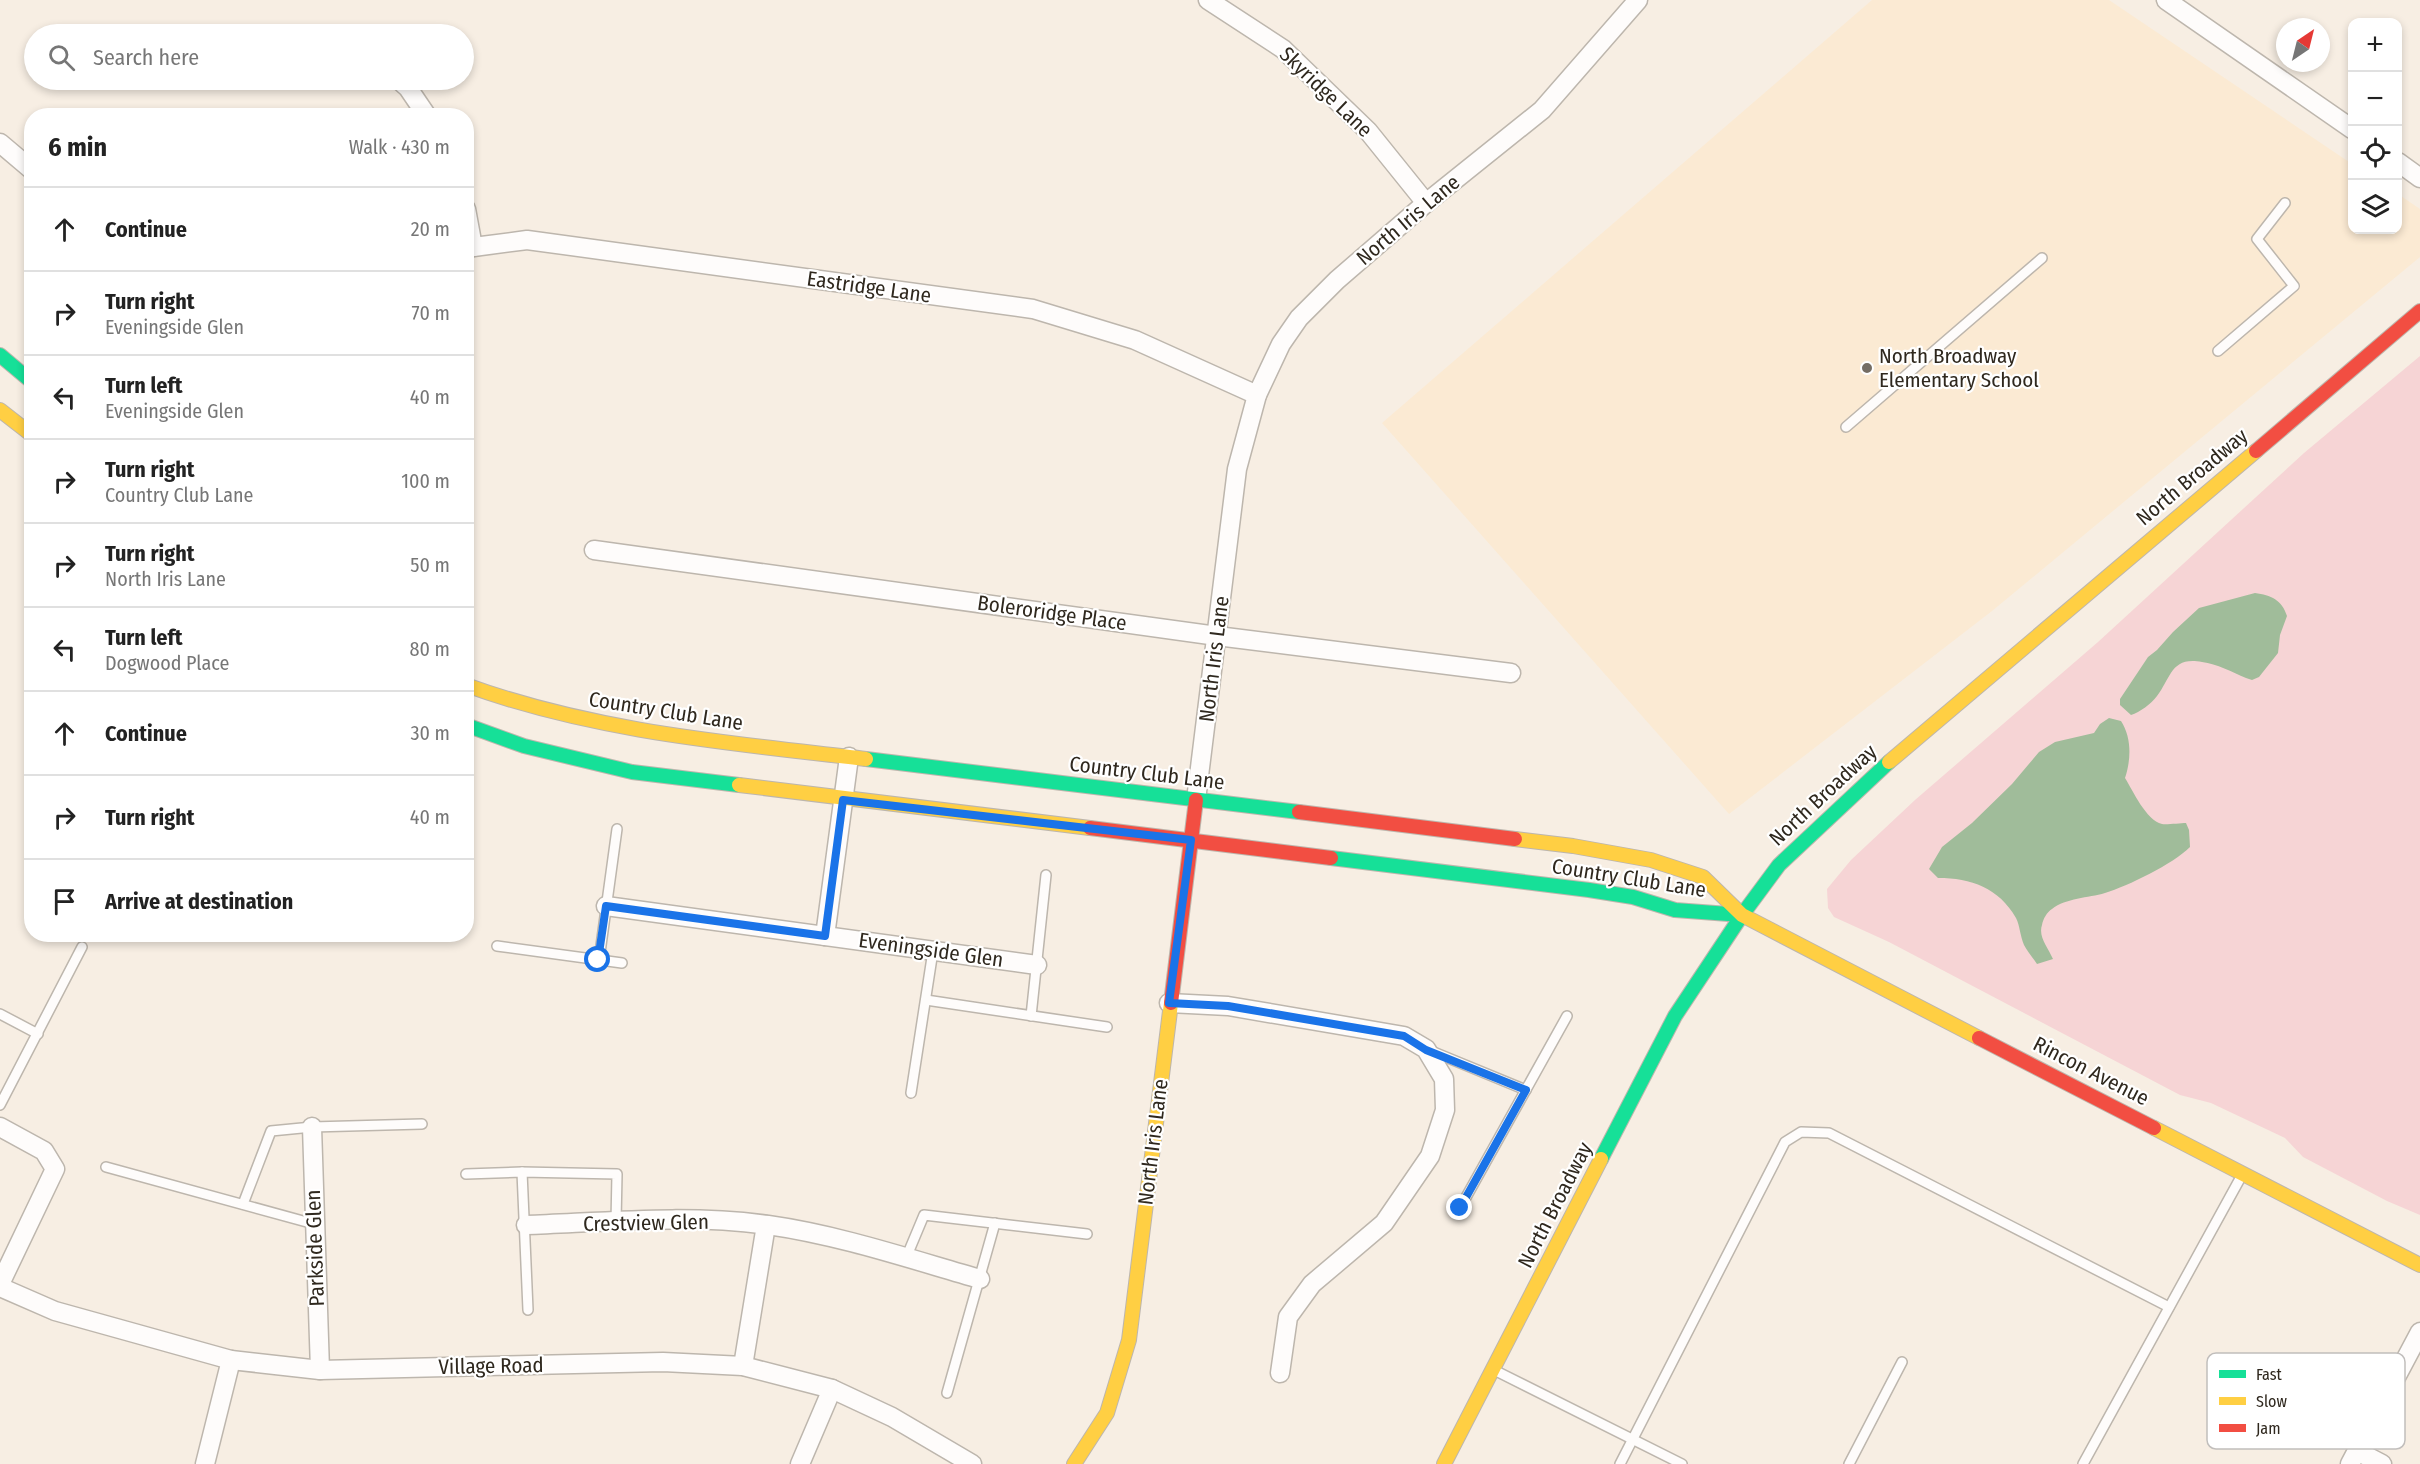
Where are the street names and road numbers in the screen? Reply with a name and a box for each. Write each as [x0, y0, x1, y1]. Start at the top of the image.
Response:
street label: Skyridge Lane [1274, 41, 1378, 143]
street label: North Iris Lane [1351, 169, 1465, 271]
street label: Eastridge Lane [805, 265, 933, 309]
street label: North Broadway [2131, 422, 2253, 531]
street label: Boleroridge Place [976, 590, 1128, 636]
street label: North Iris Lane [1193, 594, 1235, 724]
street label: Country Club Lane [587, 686, 745, 736]
street label: North Broadway [1764, 738, 1883, 851]
street label: Country Club Lane [1068, 751, 1226, 795]
street label: Country Club Lane [1550, 853, 1708, 903]
street label: Eveningside Glen [857, 927, 1005, 973]
street label: Rincon Avenue [2029, 1031, 2153, 1111]
street label: North Iris Lane [1132, 1077, 1174, 1207]
street label: North Broadway [1512, 1137, 1598, 1272]
street label: Parkside Glen [300, 1189, 330, 1307]
street label: Crestview Glen [583, 1209, 709, 1237]
street label: Village Road [438, 1352, 544, 1380]

